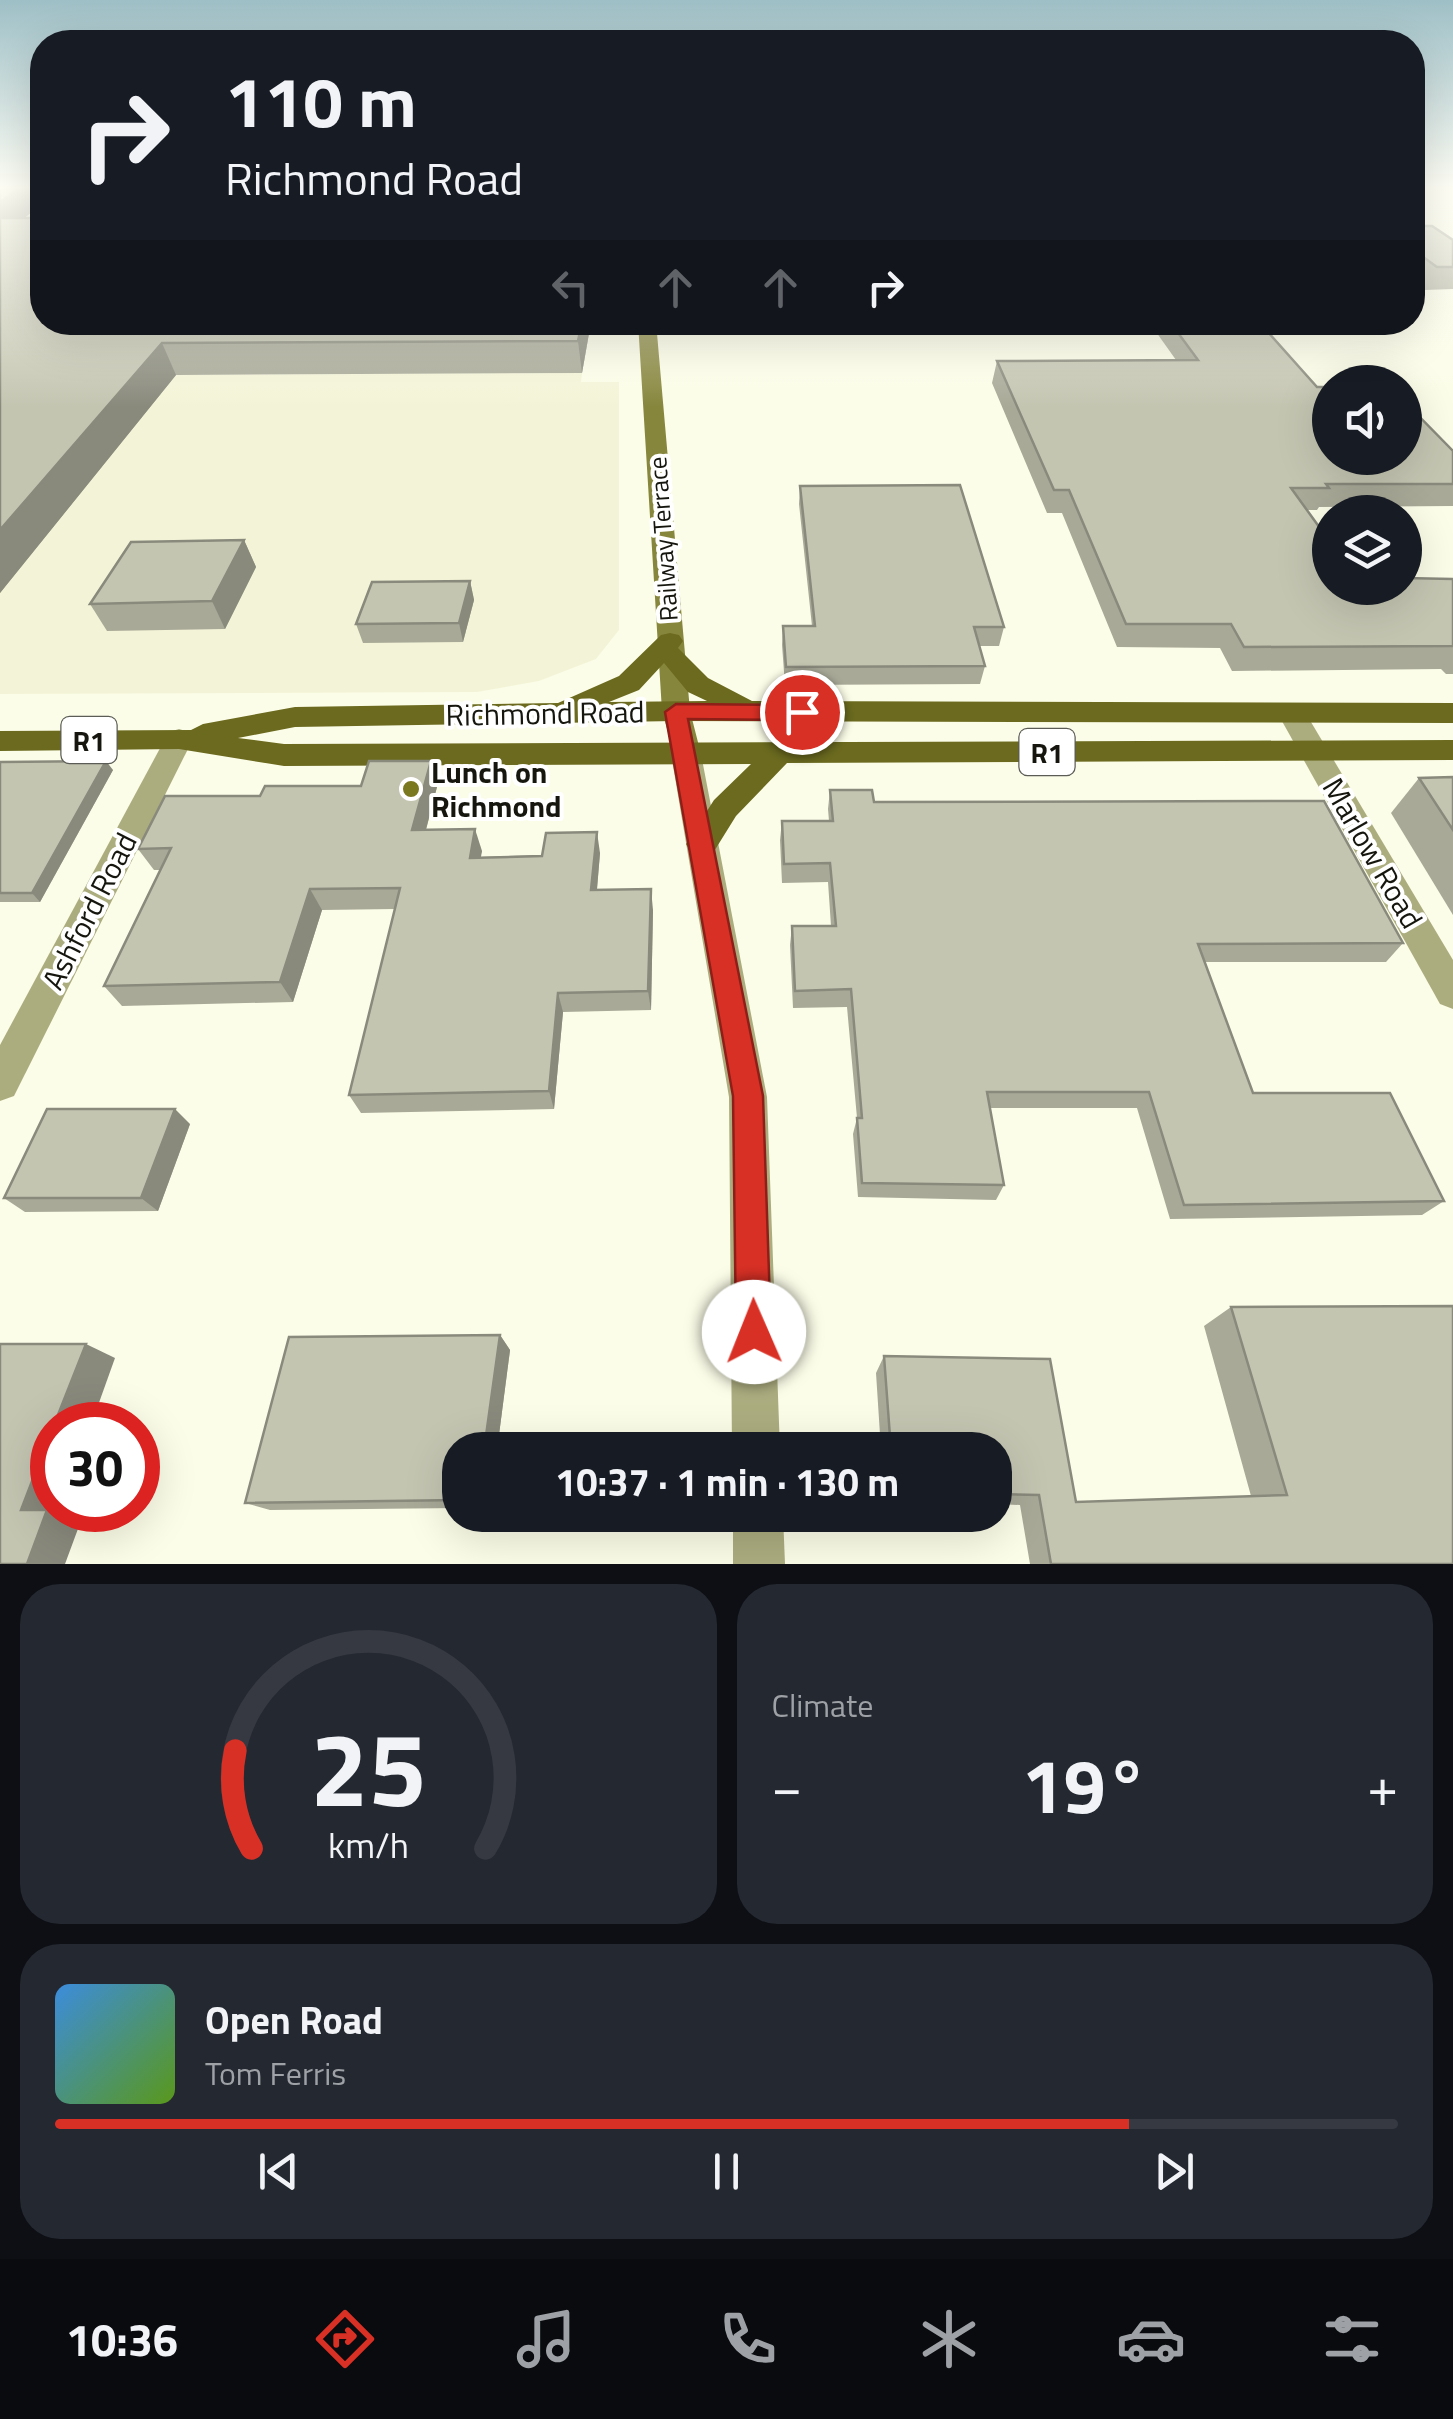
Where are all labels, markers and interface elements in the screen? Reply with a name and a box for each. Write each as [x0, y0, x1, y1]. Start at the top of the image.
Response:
text: 110 m [225, 48, 417, 154]
icon: right [60, 70, 190, 200]
text: Richmond Road [225, 144, 523, 212]
icon: left [543, 260, 598, 315]
icon: ahead [648, 260, 703, 315]
icon: ahead [753, 260, 808, 315]
icon: right [858, 260, 913, 315]
map controls [1312, 365, 1422, 605]
button: sound [1312, 365, 1422, 475]
street label: Railway Terrace [638, 455, 688, 623]
button: layers [1312, 495, 1422, 605]
pin [760, 670, 845, 755]
icon: arrive [775, 685, 830, 740]
street label: Richmond Road [445, 688, 645, 738]
road number: R1 [62, 717, 116, 763]
road number: R1 [1020, 729, 1074, 775]
place label: Lunch on Richmond [431, 749, 562, 829]
street label: Marlow Road [1311, 769, 1435, 937]
marker: Lunch on Richmond [400, 778, 422, 800]
street label: Ashford Road [30, 824, 148, 998]
position arrow [702, 1280, 806, 1384]
speed limit sign: 30 [30, 1402, 160, 1532]
text: 10:37 · 1 min · 130 m [555, 1453, 899, 1511]
text: Climate [772, 1681, 873, 1729]
text: 25 [310, 1688, 426, 1846]
text: 19° [1022, 1728, 1148, 1842]
text: − [772, 1744, 802, 1827]
text: + [1367, 1744, 1398, 1827]
text: km/h [328, 1817, 409, 1872]
text: Open Road [205, 1991, 383, 2049]
text: Tom Ferris [205, 2049, 346, 2097]
icon: previous [251, 2144, 306, 2199]
icon: pause [699, 2144, 754, 2199]
icon: next [1147, 2144, 1202, 2199]
icon: directions [310, 2304, 380, 2374]
icon: music [511, 2304, 581, 2374]
icon: phone [713, 2304, 783, 2374]
icon: climate [914, 2304, 984, 2374]
icon: car [1116, 2304, 1186, 2374]
icon: filters [1317, 2304, 1387, 2374]
text: 10:36 [66, 2305, 178, 2373]

